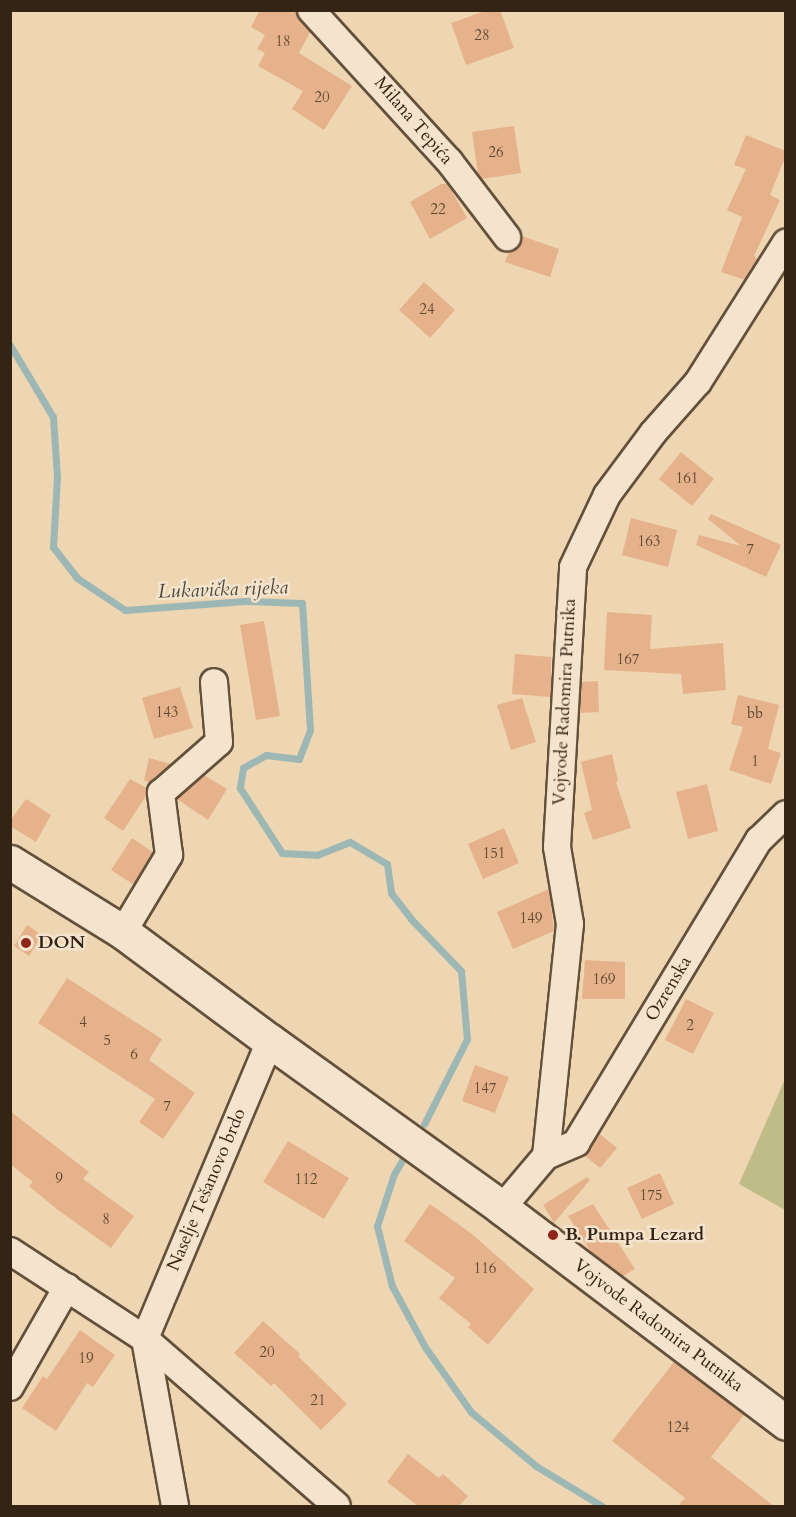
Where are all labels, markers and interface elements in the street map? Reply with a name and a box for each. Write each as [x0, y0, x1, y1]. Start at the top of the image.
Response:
house number: 28 [474, 27, 490, 45]
house number: 18 [275, 33, 291, 51]
street label: Milana Tepića [369, 73, 457, 169]
house number: 20 [314, 89, 330, 107]
house number: 26 [488, 144, 504, 162]
house number: 22 [430, 201, 446, 219]
house number: 24 [419, 301, 435, 319]
house number: 161 [675, 470, 699, 488]
house number: 163 [637, 533, 661, 551]
house number: 7 [746, 541, 754, 559]
water label: Lukavička rijeka [157, 575, 289, 603]
street label: Vojvode Radomira Putnika [549, 598, 581, 806]
house number: 167 [616, 651, 640, 669]
house number: 143 [155, 704, 179, 722]
house number: bb [747, 705, 763, 723]
house number: 1 [751, 753, 759, 771]
house number: 151 [482, 845, 506, 863]
house number: 149 [519, 910, 543, 928]
place label: DON [38, 932, 85, 954]
marker: DON [19, 936, 33, 950]
street label: Ozrenska [641, 953, 697, 1025]
house number: 169 [592, 971, 616, 989]
house number: 4 [79, 1014, 87, 1032]
house number: 2 [686, 1017, 694, 1035]
house number: 5 [103, 1032, 111, 1050]
house number: 6 [130, 1046, 138, 1064]
house number: 147 [473, 1080, 497, 1098]
house number: 7 [163, 1098, 171, 1116]
street label: Naselje Tešanovo brdo [163, 1106, 251, 1274]
house number: 9 [55, 1170, 63, 1188]
house number: 112 [294, 1171, 318, 1189]
house number: 175 [639, 1187, 663, 1205]
house number: 8 [102, 1211, 110, 1229]
place label: B. Pumpa Lezard [565, 1224, 704, 1246]
marker: B. Pumpa Lezard [546, 1228, 560, 1242]
street label: Vojvode Radomira Putnika [569, 1255, 747, 1397]
house number: 116 [473, 1260, 497, 1278]
house number: 20 [259, 1344, 275, 1362]
house number: 19 [78, 1350, 94, 1368]
house number: 21 [310, 1392, 326, 1410]
house number: 124 [666, 1419, 690, 1437]

